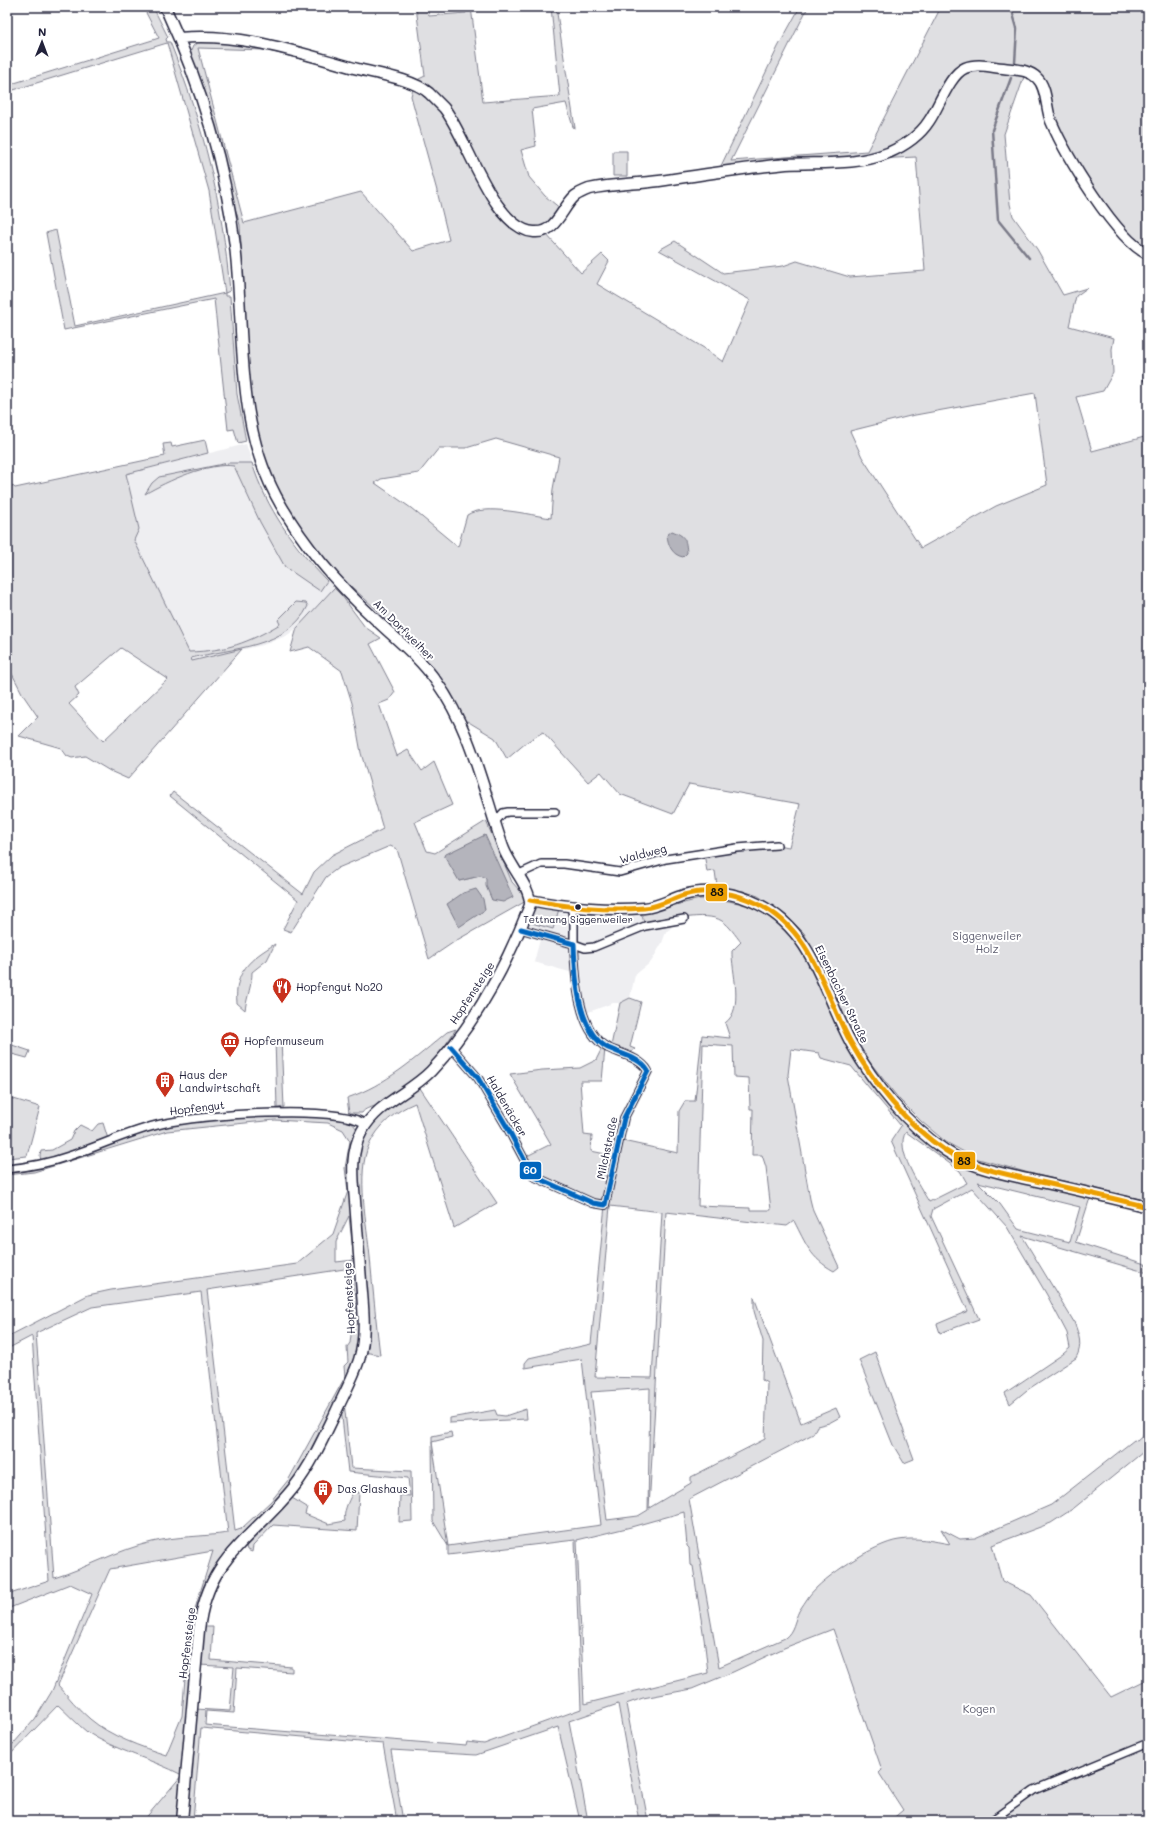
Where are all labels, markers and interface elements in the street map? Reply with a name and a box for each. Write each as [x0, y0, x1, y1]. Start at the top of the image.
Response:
north arrow [22, 22, 62, 62]
text: N [38, 24, 46, 39]
street label: Am Dorfweiher [370, 596, 438, 664]
street label: Waldweg [618, 840, 668, 867]
line badge: 83 [705, 883, 728, 902]
text: 83 [710, 884, 724, 899]
marker: Tettnang Siggenweiler [573, 902, 583, 912]
place label: Tettnang Siggenweiler [523, 912, 633, 926]
park label: Siggenweiler Holz [952, 928, 1022, 956]
street label: Eisenbacher Straße [812, 942, 873, 1046]
street label: Hopfensteige [446, 958, 498, 1027]
restaurant icon: Hopfengut No20 [271, 976, 293, 1004]
place label: Hopfengut No20 [296, 979, 383, 994]
museum icon: Hopfenmuseum [219, 1030, 241, 1058]
place label: Hopfenmuseum [244, 1033, 324, 1048]
place label: Haus der Landwirtschaft [179, 1067, 261, 1095]
building icon: Haus der Landwirtschaft [154, 1070, 176, 1098]
street label: Haldenäcker [484, 1072, 531, 1139]
street label: Hopfengut [168, 1097, 226, 1118]
street label: Milchstraße [593, 1115, 621, 1181]
line badge: 83 [953, 1151, 976, 1170]
text: 83 [957, 1153, 971, 1168]
line badge: 60 [519, 1161, 542, 1180]
text: 60 [523, 1162, 537, 1177]
street label: Hopfensteige [339, 1262, 358, 1334]
building icon: Das Glashaus [312, 1478, 334, 1506]
place label: Das Glashaus [337, 1481, 408, 1496]
street label: Hopfensteige [175, 1606, 198, 1680]
park label: Kogen [963, 1701, 995, 1716]

